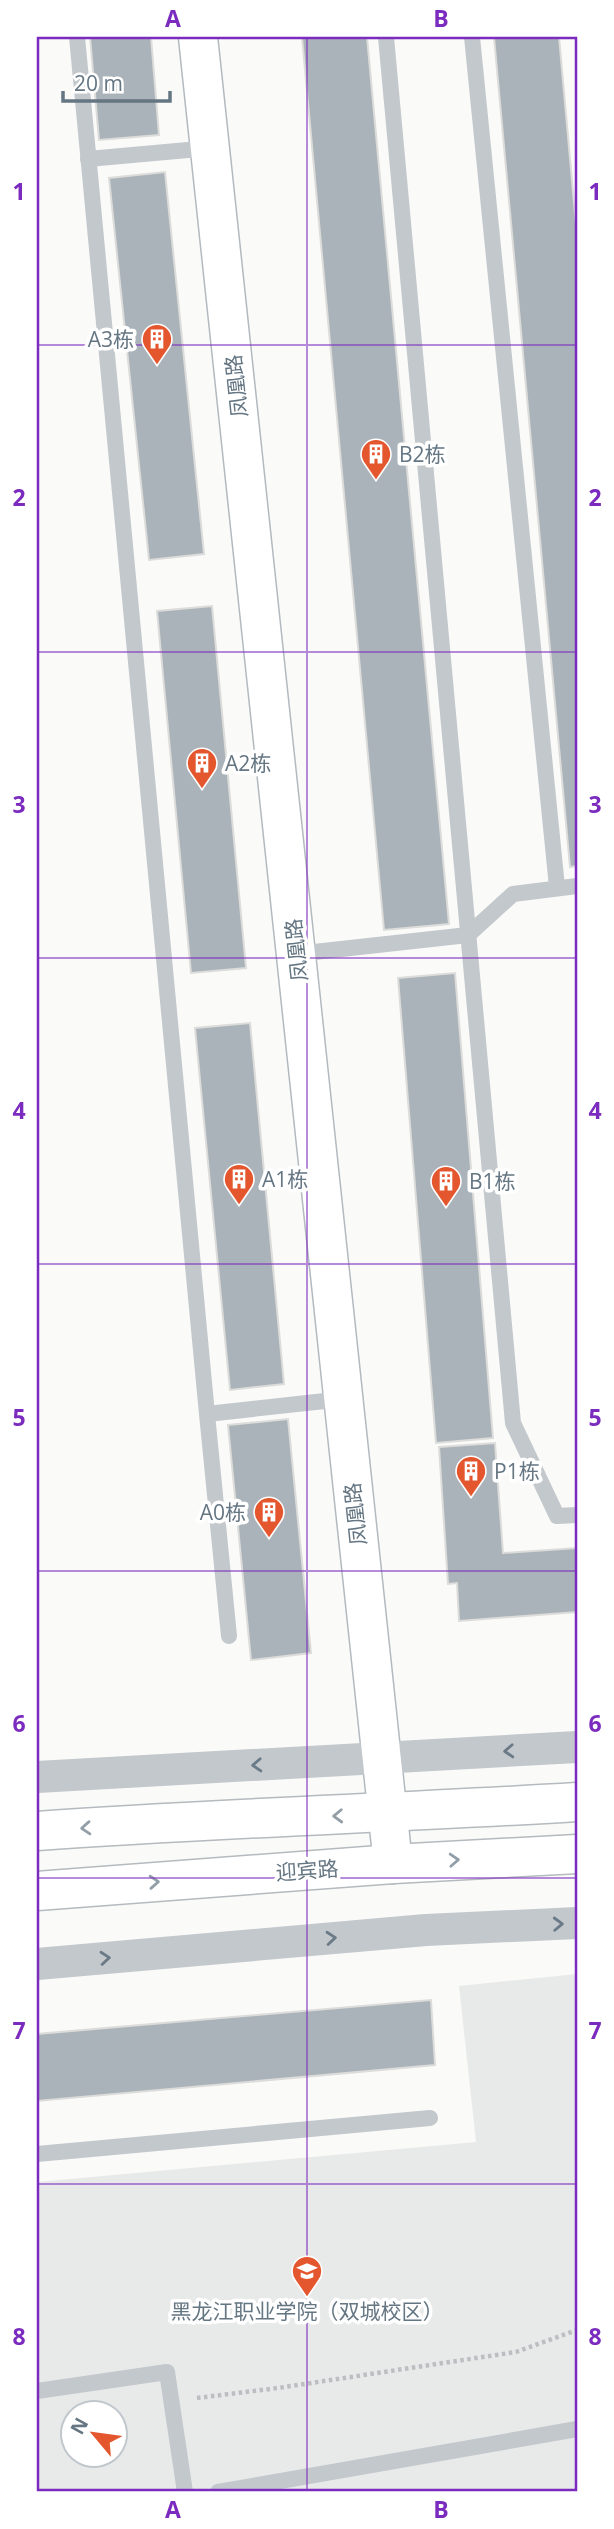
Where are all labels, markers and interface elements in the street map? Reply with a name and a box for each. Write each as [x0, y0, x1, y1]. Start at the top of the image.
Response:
text: A [165, 2, 181, 34]
text: B [433, 2, 449, 34]
scale bar [63, 60, 170, 104]
text: 20 m [74, 69, 123, 97]
text: 1 [12, 175, 26, 207]
text: 1 [588, 175, 602, 207]
building icon: A3栋 [140, 322, 174, 366]
place label: A3栋 [88, 325, 134, 353]
street label: 凤凰路 [219, 353, 253, 419]
building icon: B2栋 [359, 437, 393, 481]
place label: B2栋 [399, 440, 446, 468]
text: 2 [12, 481, 26, 513]
text: 2 [588, 481, 602, 513]
building icon: A2栋 [185, 746, 219, 790]
place label: A2栋 [225, 749, 271, 777]
text: 3 [12, 788, 26, 820]
text: 3 [588, 788, 602, 820]
street label: 凤凰路 [279, 917, 313, 983]
text: 4 [12, 1094, 26, 1126]
text: 4 [588, 1094, 602, 1126]
building icon: A1栋 [222, 1162, 256, 1206]
building icon: B1栋 [429, 1164, 463, 1208]
place label: A1栋 [262, 1165, 308, 1193]
place label: B1栋 [469, 1167, 516, 1195]
text: 5 [12, 1401, 26, 1433]
text: 5 [588, 1401, 602, 1433]
building icon: P1栋 [454, 1454, 488, 1498]
place label: P1栋 [494, 1457, 540, 1485]
street label: 凤凰路 [338, 1481, 372, 1547]
building icon: A0栋 [252, 1495, 286, 1539]
place label: A0栋 [200, 1498, 246, 1526]
text: 6 [12, 1707, 26, 1739]
text: 6 [588, 1707, 602, 1739]
one-way arrow [503, 1743, 514, 1758]
one-way arrow [252, 1757, 263, 1772]
one-way arrow [332, 1808, 343, 1823]
one-way arrow [80, 1820, 91, 1835]
one-way arrow [449, 1853, 460, 1868]
street label: 迎宾路 [275, 1854, 339, 1886]
one-way arrow [148, 1875, 159, 1890]
one-way arrow [553, 1917, 564, 1932]
one-way arrow [326, 1931, 337, 1946]
one-way arrow [100, 1951, 111, 1966]
text: 7 [12, 2014, 26, 2046]
text: 7 [588, 2014, 602, 2046]
school or university icon: 黑龙江职业学院（双城校区） [290, 2254, 324, 2298]
place label: 黑龙江职业学院（双城校区） [171, 2297, 444, 2325]
text: 8 [12, 2320, 26, 2352]
text: 8 [588, 2320, 602, 2352]
north arrow [60, 2400, 130, 2470]
text: N [64, 2413, 94, 2439]
text: A [165, 2493, 181, 2525]
text: B [433, 2493, 449, 2525]

